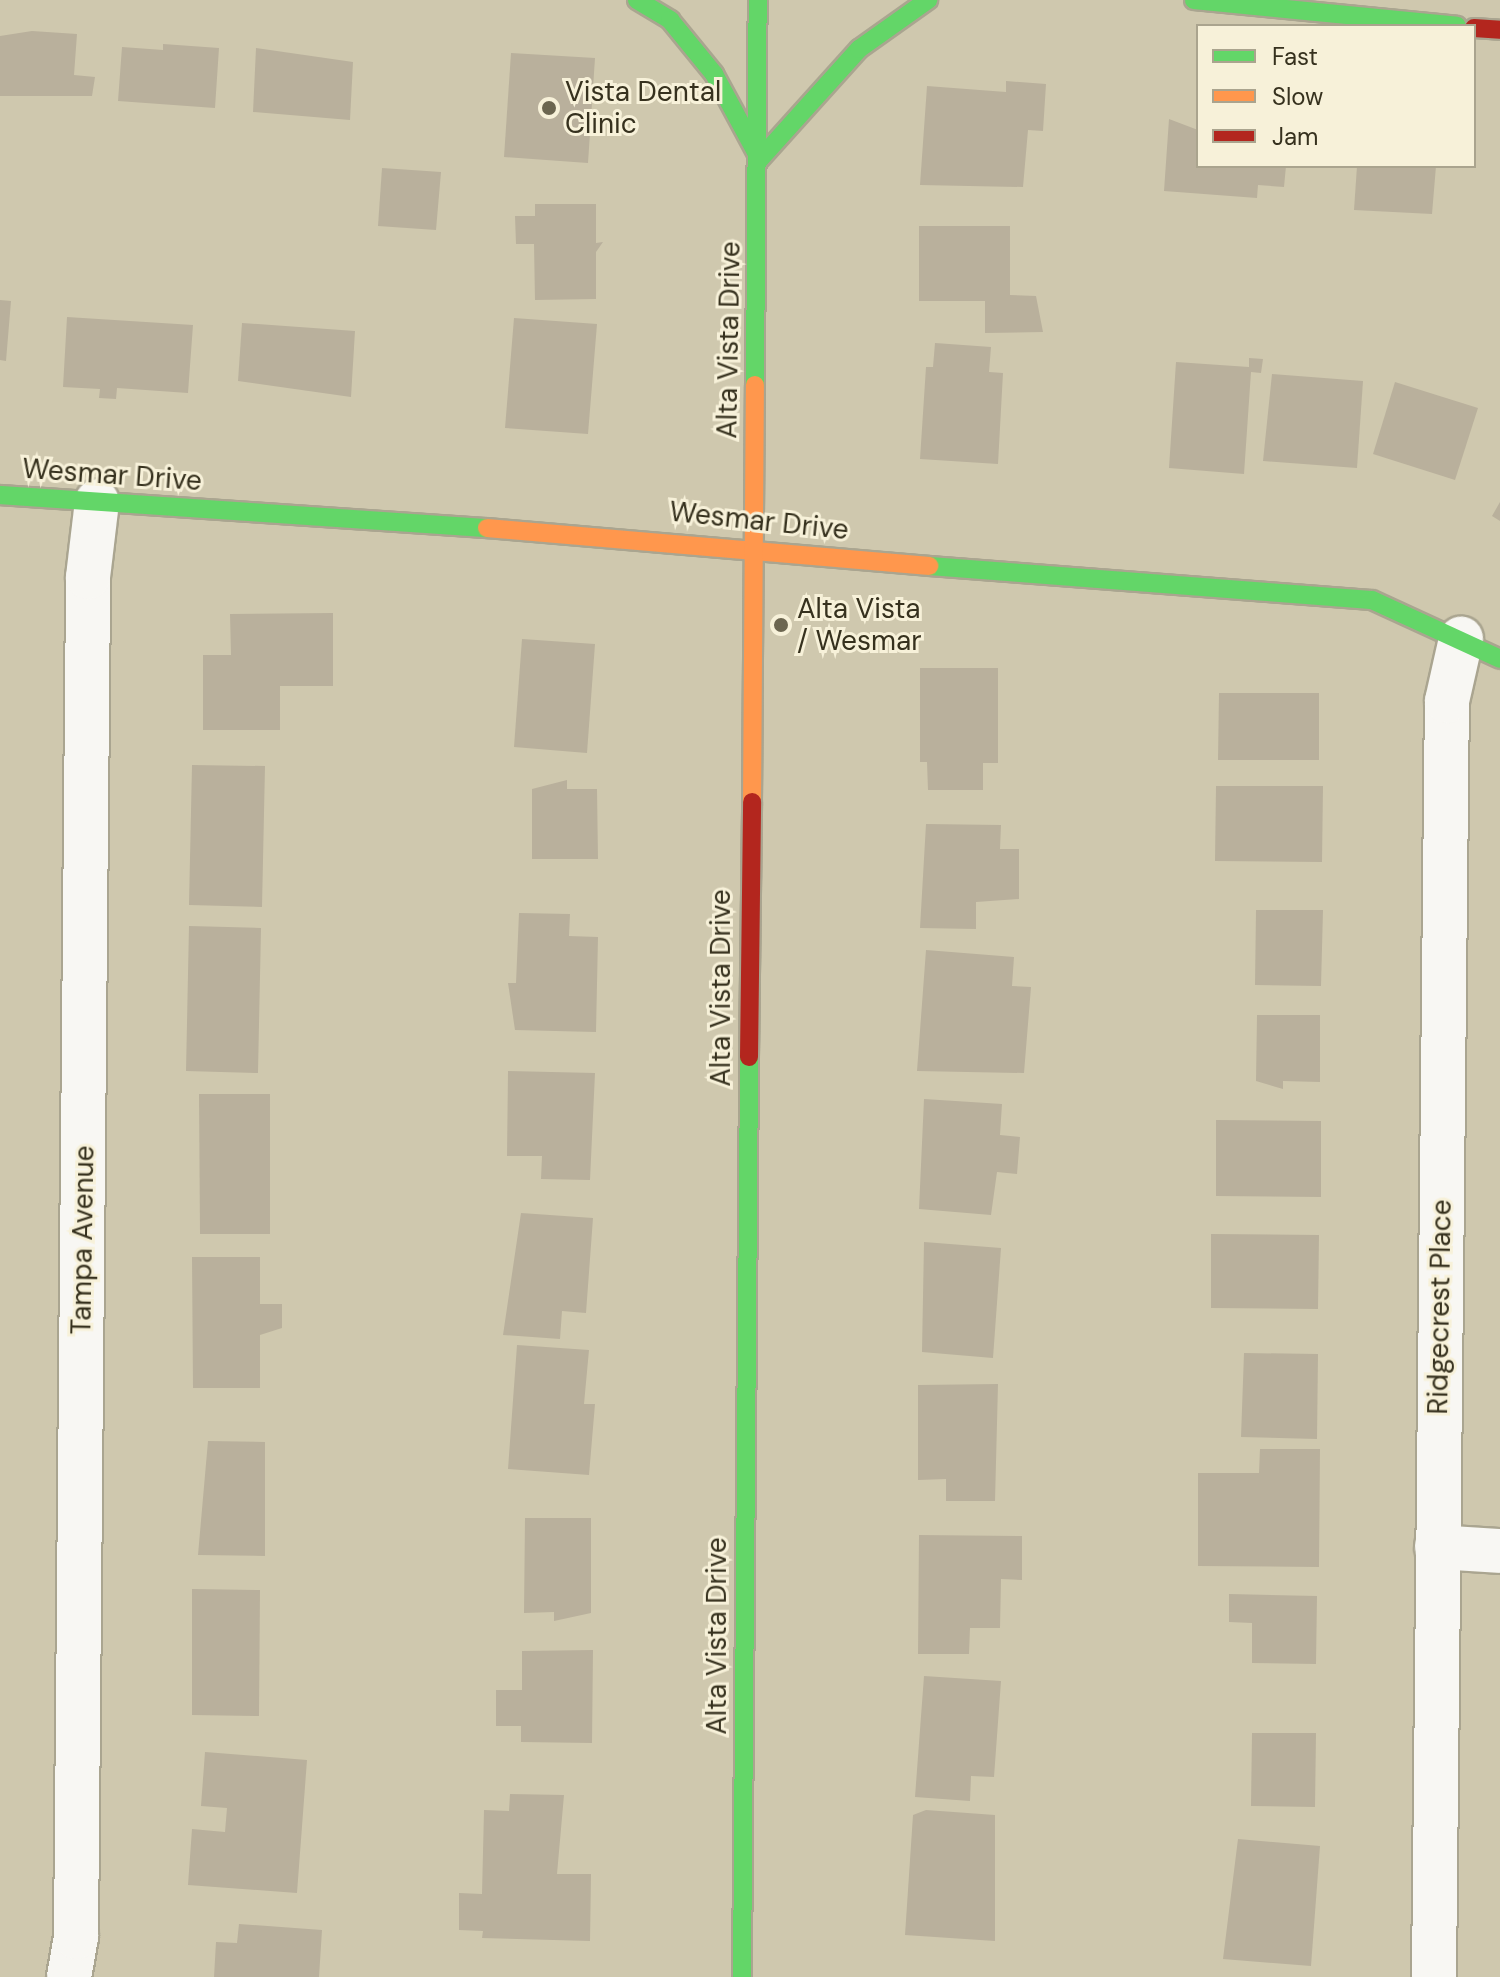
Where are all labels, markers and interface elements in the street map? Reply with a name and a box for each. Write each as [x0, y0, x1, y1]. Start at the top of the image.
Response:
legend [1196, 24, 1476, 168]
text: Fast [1272, 41, 1318, 72]
place label: Vista Dental Clinic [565, 75, 721, 141]
text: Slow [1272, 81, 1323, 112]
marker: Vista Dental Clinic [540, 99, 558, 117]
text: Jam [1272, 121, 1318, 152]
street label: Alta Vista Drive [710, 241, 748, 439]
street label: Wesmar Drive [21, 452, 203, 498]
street label: Wesmar Drive [668, 495, 850, 547]
place label: Alta Vista / Wesmar [797, 592, 922, 658]
marker: Alta Vista / Wesmar [772, 616, 790, 634]
street label: Alta Vista Drive [704, 889, 738, 1087]
street label: Tampa Avenue [65, 1145, 101, 1335]
street label: Ridgecrest Place [1421, 1199, 1459, 1415]
street label: Alta Vista Drive [700, 1537, 734, 1735]

